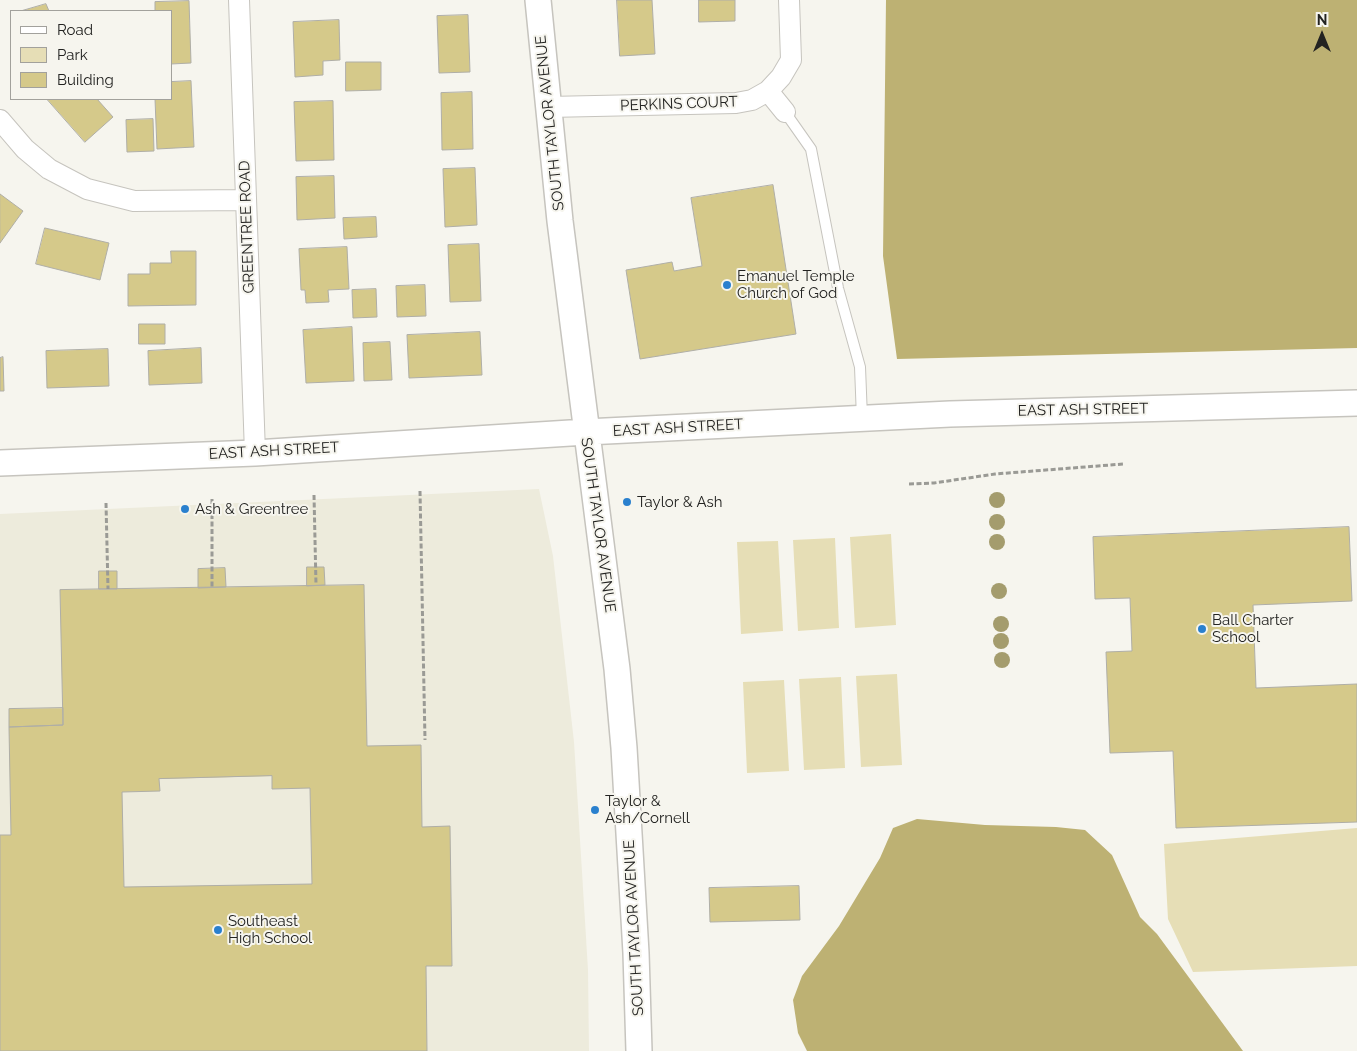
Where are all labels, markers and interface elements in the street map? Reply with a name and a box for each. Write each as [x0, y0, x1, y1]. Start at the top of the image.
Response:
legend [10, 10, 172, 100]
north arrow [1297, 10, 1347, 60]
text: N [1317, 12, 1327, 28]
text: Road [57, 21, 93, 39]
street label: SOUTH TAYLOR AVENUE [532, 34, 568, 212]
text: Park [57, 46, 88, 64]
text: Building [57, 71, 114, 89]
street label: PERKINS COURT [620, 93, 738, 115]
street label: GREENTREE ROAD [236, 160, 258, 294]
place label: Emanuel Temple Church of God [737, 267, 855, 302]
marker: Emanuel Temple Church of God [721, 279, 733, 291]
street label: EAST ASH STREET [1018, 400, 1148, 420]
street label: EAST ASH STREET [612, 416, 744, 440]
street label: SOUTH TAYLOR AVENUE [577, 436, 619, 614]
street label: EAST ASH STREET [208, 439, 340, 463]
place label: Taylor & Ash [637, 493, 723, 511]
marker: Taylor & Ash [621, 496, 633, 508]
place label: Ash & Greentree [195, 500, 308, 518]
marker: Ash & Greentree [179, 503, 191, 515]
place label: Ball Charter School [1212, 611, 1294, 646]
marker: Ball Charter School [1196, 623, 1208, 635]
place label: Taylor & Ash/Cornell [605, 792, 690, 827]
marker: Taylor & Ash/Cornell [589, 804, 601, 816]
street label: SOUTH TAYLOR AVENUE [620, 839, 648, 1017]
place label: Southeast High School [228, 912, 312, 947]
marker: Southeast High School [212, 924, 224, 936]

